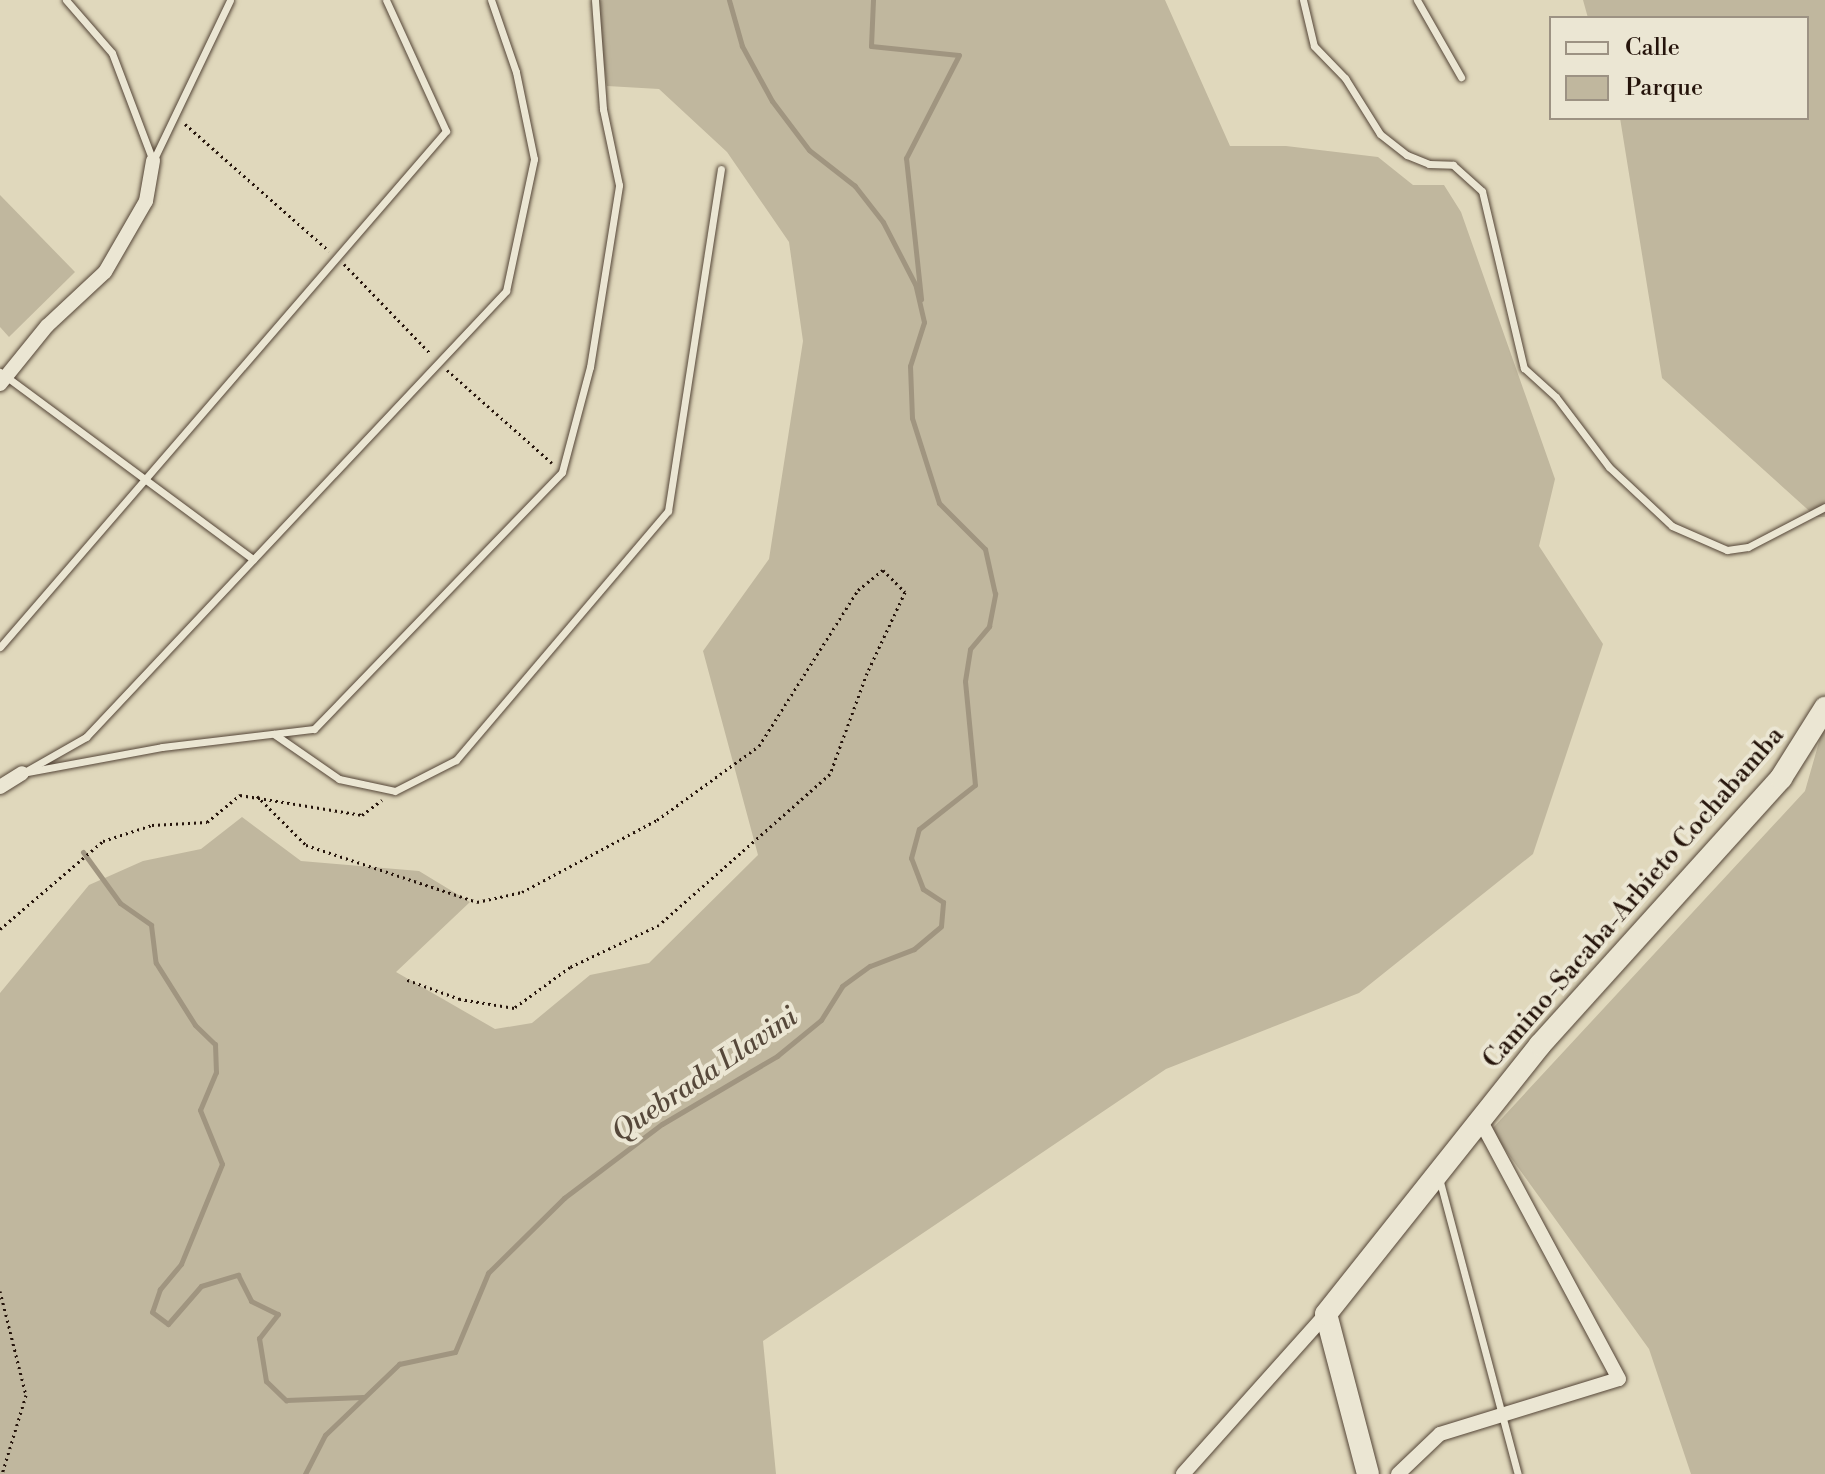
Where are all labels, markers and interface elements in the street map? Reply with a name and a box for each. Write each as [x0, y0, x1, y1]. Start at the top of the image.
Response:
legend [1549, 16, 1809, 120]
text: Calle [1625, 33, 1680, 63]
text: Parque [1625, 73, 1703, 103]
street label: Camino-Sacaba-Arbieto Cochabamba [1477, 721, 1791, 1075]
water label: Quebrada Llavini [606, 1000, 804, 1150]

